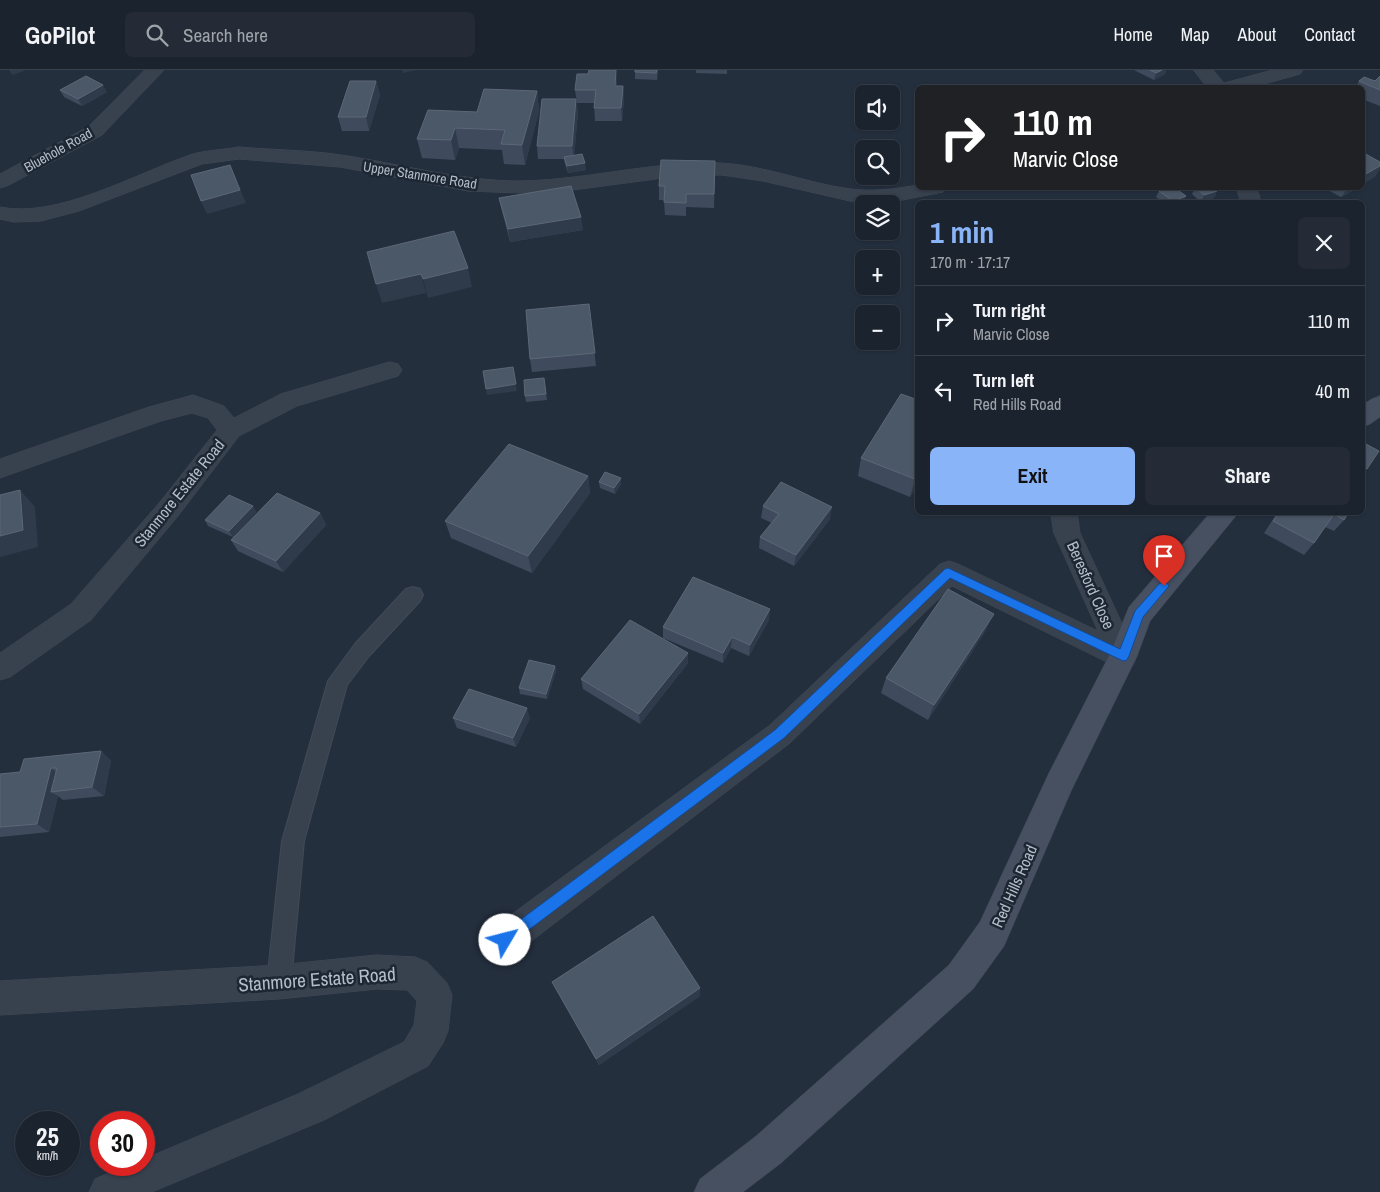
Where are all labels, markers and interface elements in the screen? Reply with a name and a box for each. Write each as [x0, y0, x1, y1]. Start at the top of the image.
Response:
search box [125, 12, 475, 57]
text: GoPilot [25, 19, 95, 51]
icon: search [143, 21, 171, 49]
text: Search here [183, 22, 268, 48]
text: Home [1113, 22, 1153, 47]
text: Map [1181, 22, 1210, 47]
text: About [1238, 22, 1276, 47]
text: Contact [1304, 22, 1355, 47]
map controls [855, 85, 900, 350]
button: sound [855, 85, 900, 130]
text: 110 m [1013, 99, 1093, 146]
icon: right [930, 105, 995, 170]
street label: Bluehole Road [21, 124, 95, 176]
button: search [855, 140, 900, 185]
text: Marvic Close [1013, 144, 1118, 174]
street label: Upper Stanmore Road [362, 157, 478, 193]
button: layers [855, 195, 900, 240]
text: 1 min [930, 212, 994, 252]
button: close [1298, 217, 1350, 269]
button: + [855, 250, 900, 295]
text: 170 m · 17:17 [930, 251, 1010, 273]
text: Turn right [973, 297, 1045, 323]
button: − [855, 305, 900, 350]
icon: right [930, 307, 958, 335]
text: 110 m [1308, 308, 1350, 334]
text: Marvic Close [973, 323, 1050, 345]
text: Turn left [973, 367, 1034, 393]
icon: left [930, 377, 958, 405]
text: 40 m [1315, 378, 1350, 404]
text: Red Hills Road [973, 393, 1061, 415]
street label: Stanmore Estate Road [129, 434, 229, 552]
button: Exit [930, 447, 1135, 505]
button: Share [1145, 447, 1350, 505]
pin [1143, 535, 1185, 586]
street label: Beresford Close [1062, 538, 1120, 632]
icon: arrive [1150, 542, 1178, 570]
street label: Red Hills Road [986, 841, 1042, 931]
position arrow [478, 913, 530, 965]
street label: Stanmore Estate Road [237, 961, 397, 997]
speed limit sign: 30 [90, 1111, 155, 1176]
text: 25 [36, 1120, 59, 1154]
text: km/h [37, 1148, 58, 1164]

